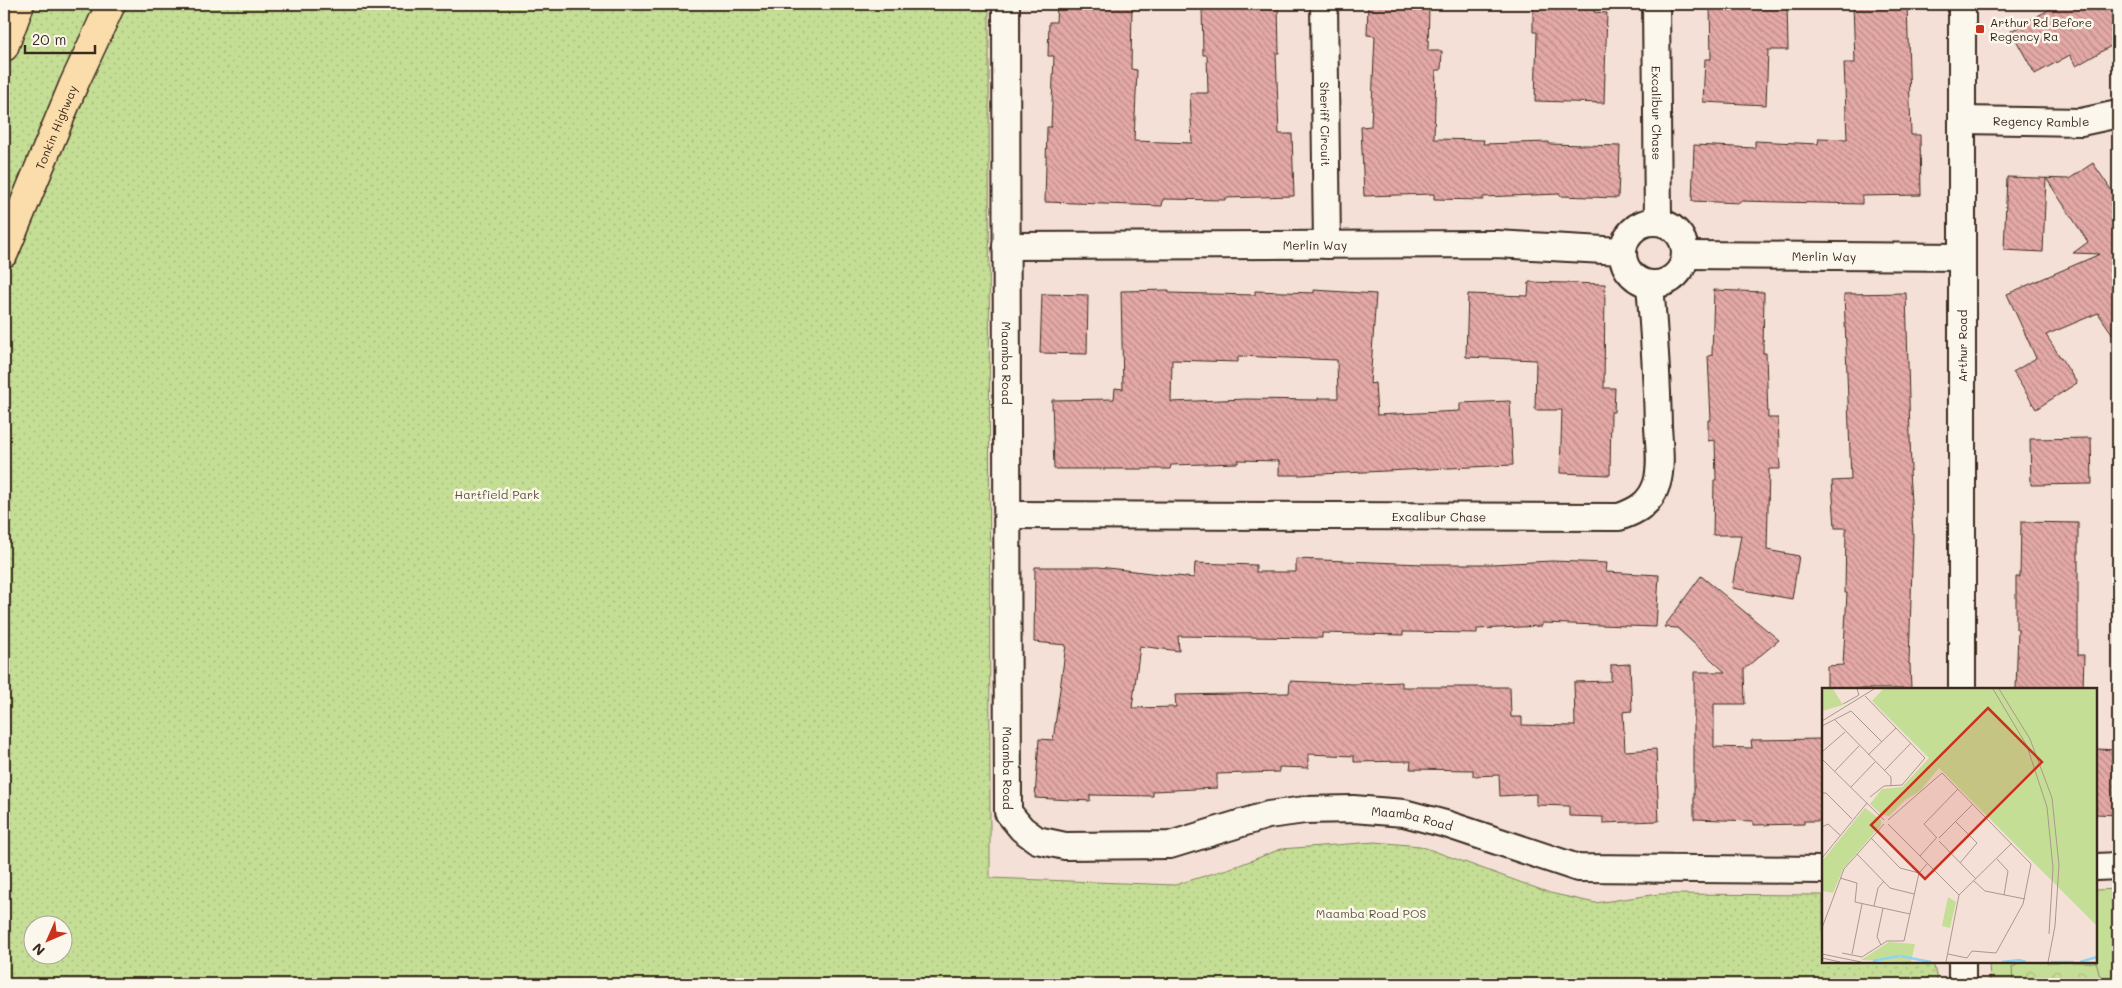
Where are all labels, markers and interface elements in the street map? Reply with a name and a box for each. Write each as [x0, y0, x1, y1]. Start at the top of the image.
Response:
place label: Arthur Rd Before Regency Ra [1990, 14, 2092, 44]
scale bar [25, 22, 95, 54]
marker: Arthur Rd Before Regency Ra [1974, 23, 1986, 35]
text: 20 m [32, 29, 66, 49]
street label: Excalibur Chase [1649, 66, 1665, 160]
street label: Sheriff Circuit [1317, 81, 1334, 166]
street label: Tonkin Highway [31, 83, 81, 172]
street label: Regency Ramble [1993, 112, 2091, 130]
street label: Merlin Way [1283, 237, 1347, 253]
street label: Merlin Way [1792, 248, 1856, 264]
street label: Arthur Road [1954, 309, 1970, 382]
street label: Maamba Road [999, 321, 1015, 405]
park label: Hartfield Park [455, 486, 539, 502]
street label: Excalibur Chase [1392, 508, 1486, 525]
inset map [1822, 688, 2097, 963]
street label: Maamba Road [1000, 726, 1016, 810]
street label: Maamba Road [1371, 802, 1455, 834]
park label: Maamba Road POS [1316, 905, 1426, 921]
north arrow [22, 916, 72, 966]
text: N [28, 939, 49, 960]

